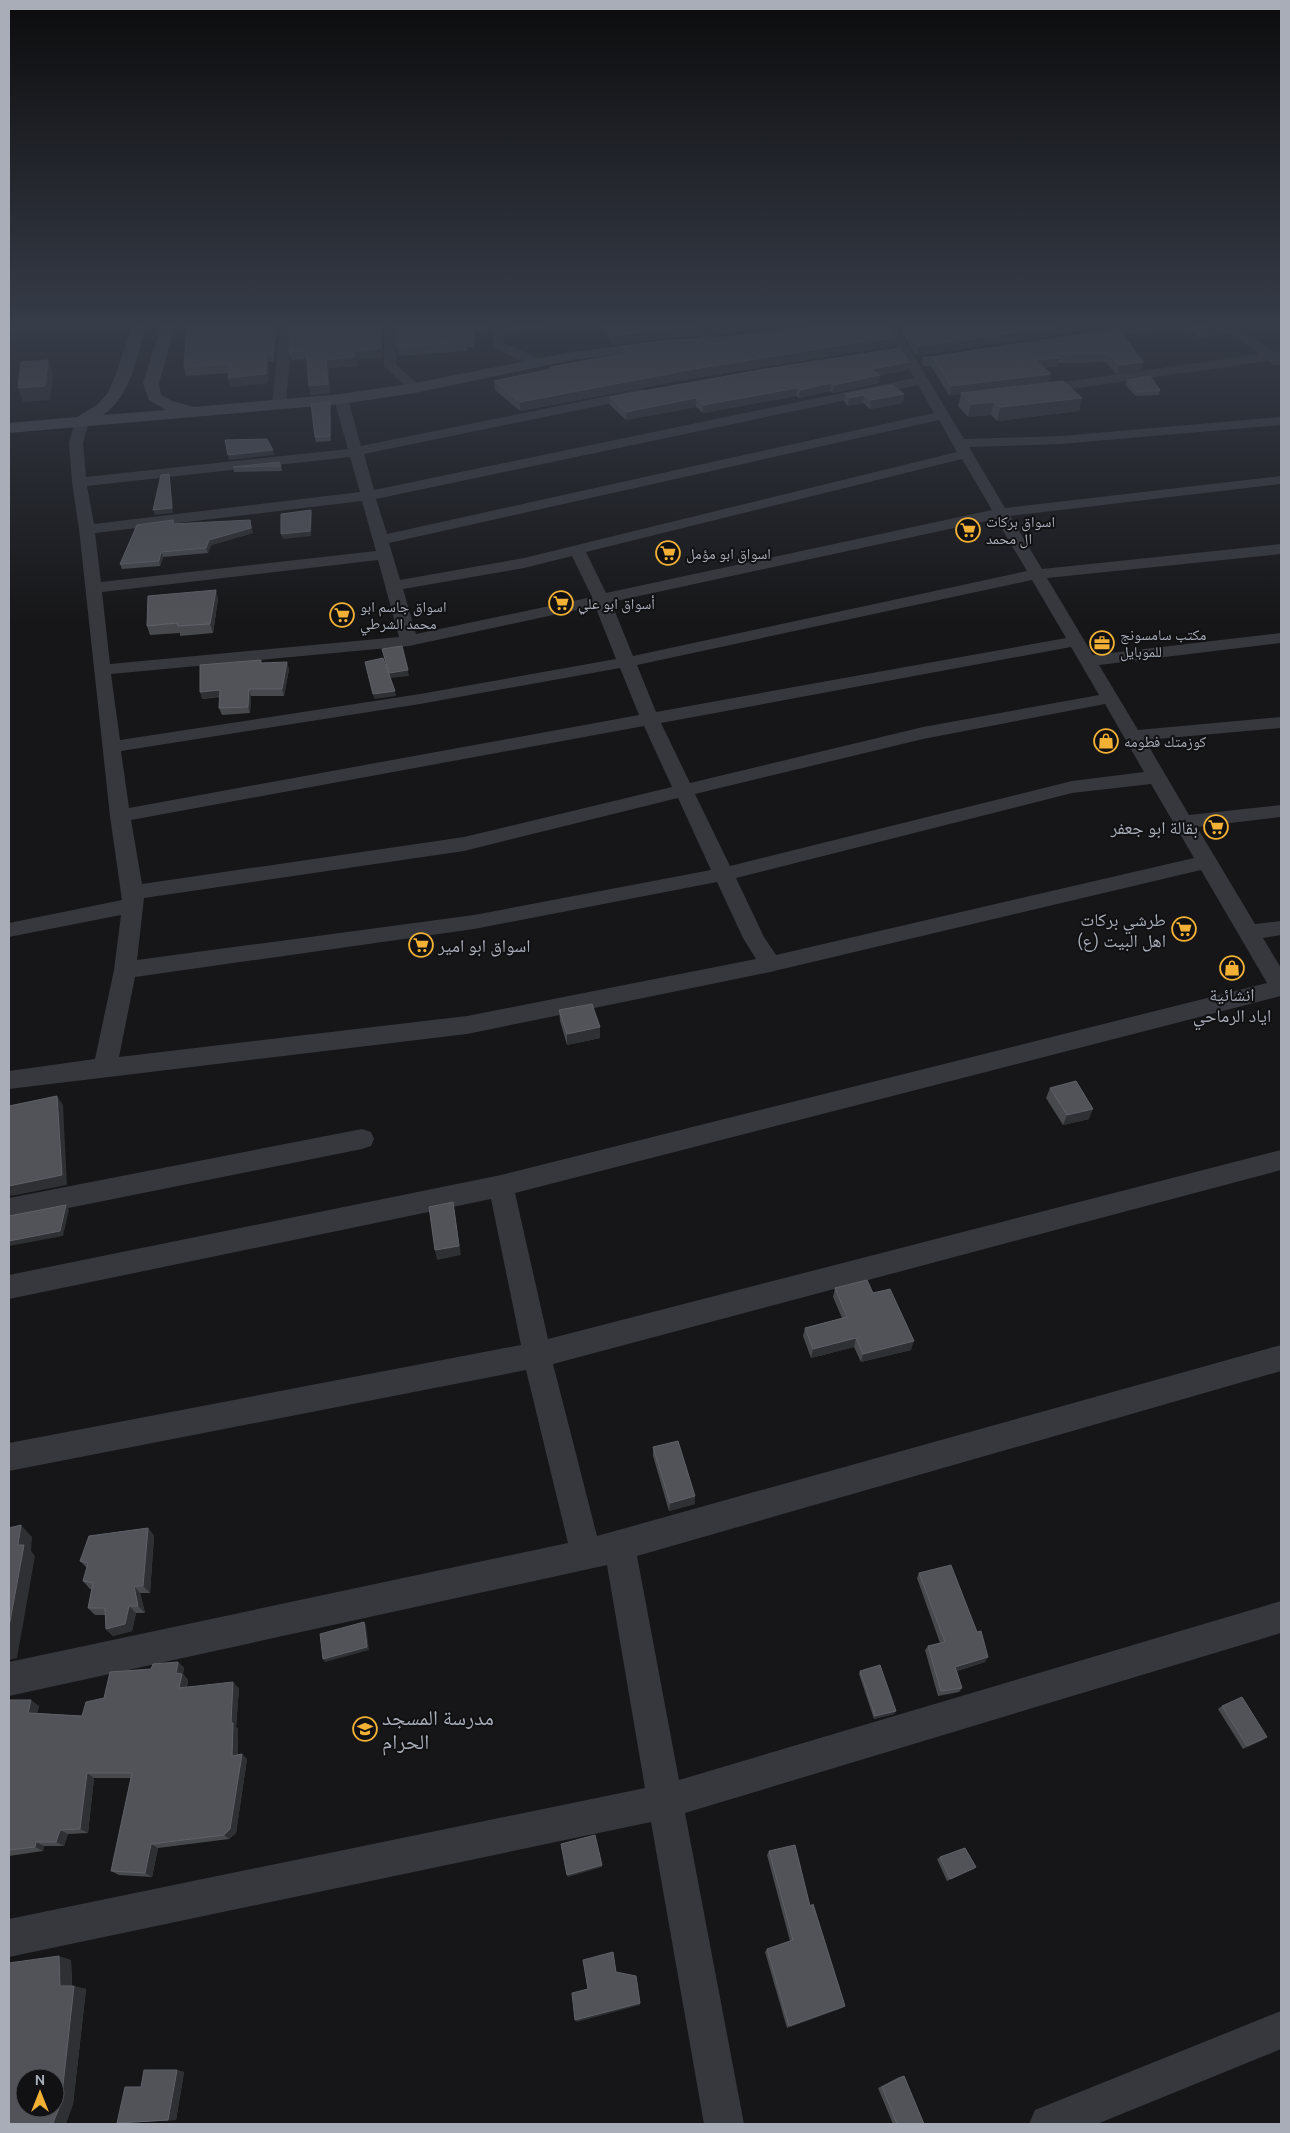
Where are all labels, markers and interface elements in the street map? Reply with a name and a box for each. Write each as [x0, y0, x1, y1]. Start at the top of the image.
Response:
place label: اسواق بركات ال محمد [986, 513, 1055, 549]
supermarket icon: اسواق بركات ال محمد [955, 517, 981, 543]
supermarket icon: اسواق ابو مؤمل [655, 540, 681, 566]
place label: اسواق ابو مؤمل [686, 545, 771, 564]
supermarket icon: أسواق ابو علي [548, 590, 574, 616]
place label: أسواق ابو علي [578, 595, 655, 615]
place label: اسواق جاسم ابو محمد الشرطي [360, 598, 446, 635]
supermarket icon: اسواق جاسم ابو محمد الشرطي [329, 602, 355, 628]
place label: مكتب سامسونج للموبايل [1120, 626, 1207, 662]
office icon: مكتب سامسونج للموبايل [1089, 630, 1115, 656]
shop icon: كوزمتك فطومه [1093, 728, 1119, 754]
place label: كوزمتك فطومه [1124, 733, 1206, 751]
supermarket icon: بقالة ابو جعفر [1203, 814, 1229, 840]
place label: بقالة ابو جعفر [1110, 817, 1198, 839]
place label: طرشي بركات اهل البيت (ع) [1077, 909, 1166, 952]
supermarket icon: طرشي بركات اهل البيت (ع) [1171, 916, 1197, 942]
supermarket icon: اسواق ابو امير [408, 932, 434, 958]
place label: اسواق ابو امير [437, 935, 531, 957]
shop icon: انشائية اياد الرماحي [1219, 955, 1245, 981]
place label: انشائية اياد الرماحي [1193, 984, 1271, 1031]
place label: مدرسة المسجد الحرام [382, 1705, 494, 1756]
school or university icon: مدرسة المسجد الحرام [352, 1716, 378, 1742]
north arrow [15, 2068, 65, 2118]
text: N [35, 2072, 45, 2088]

